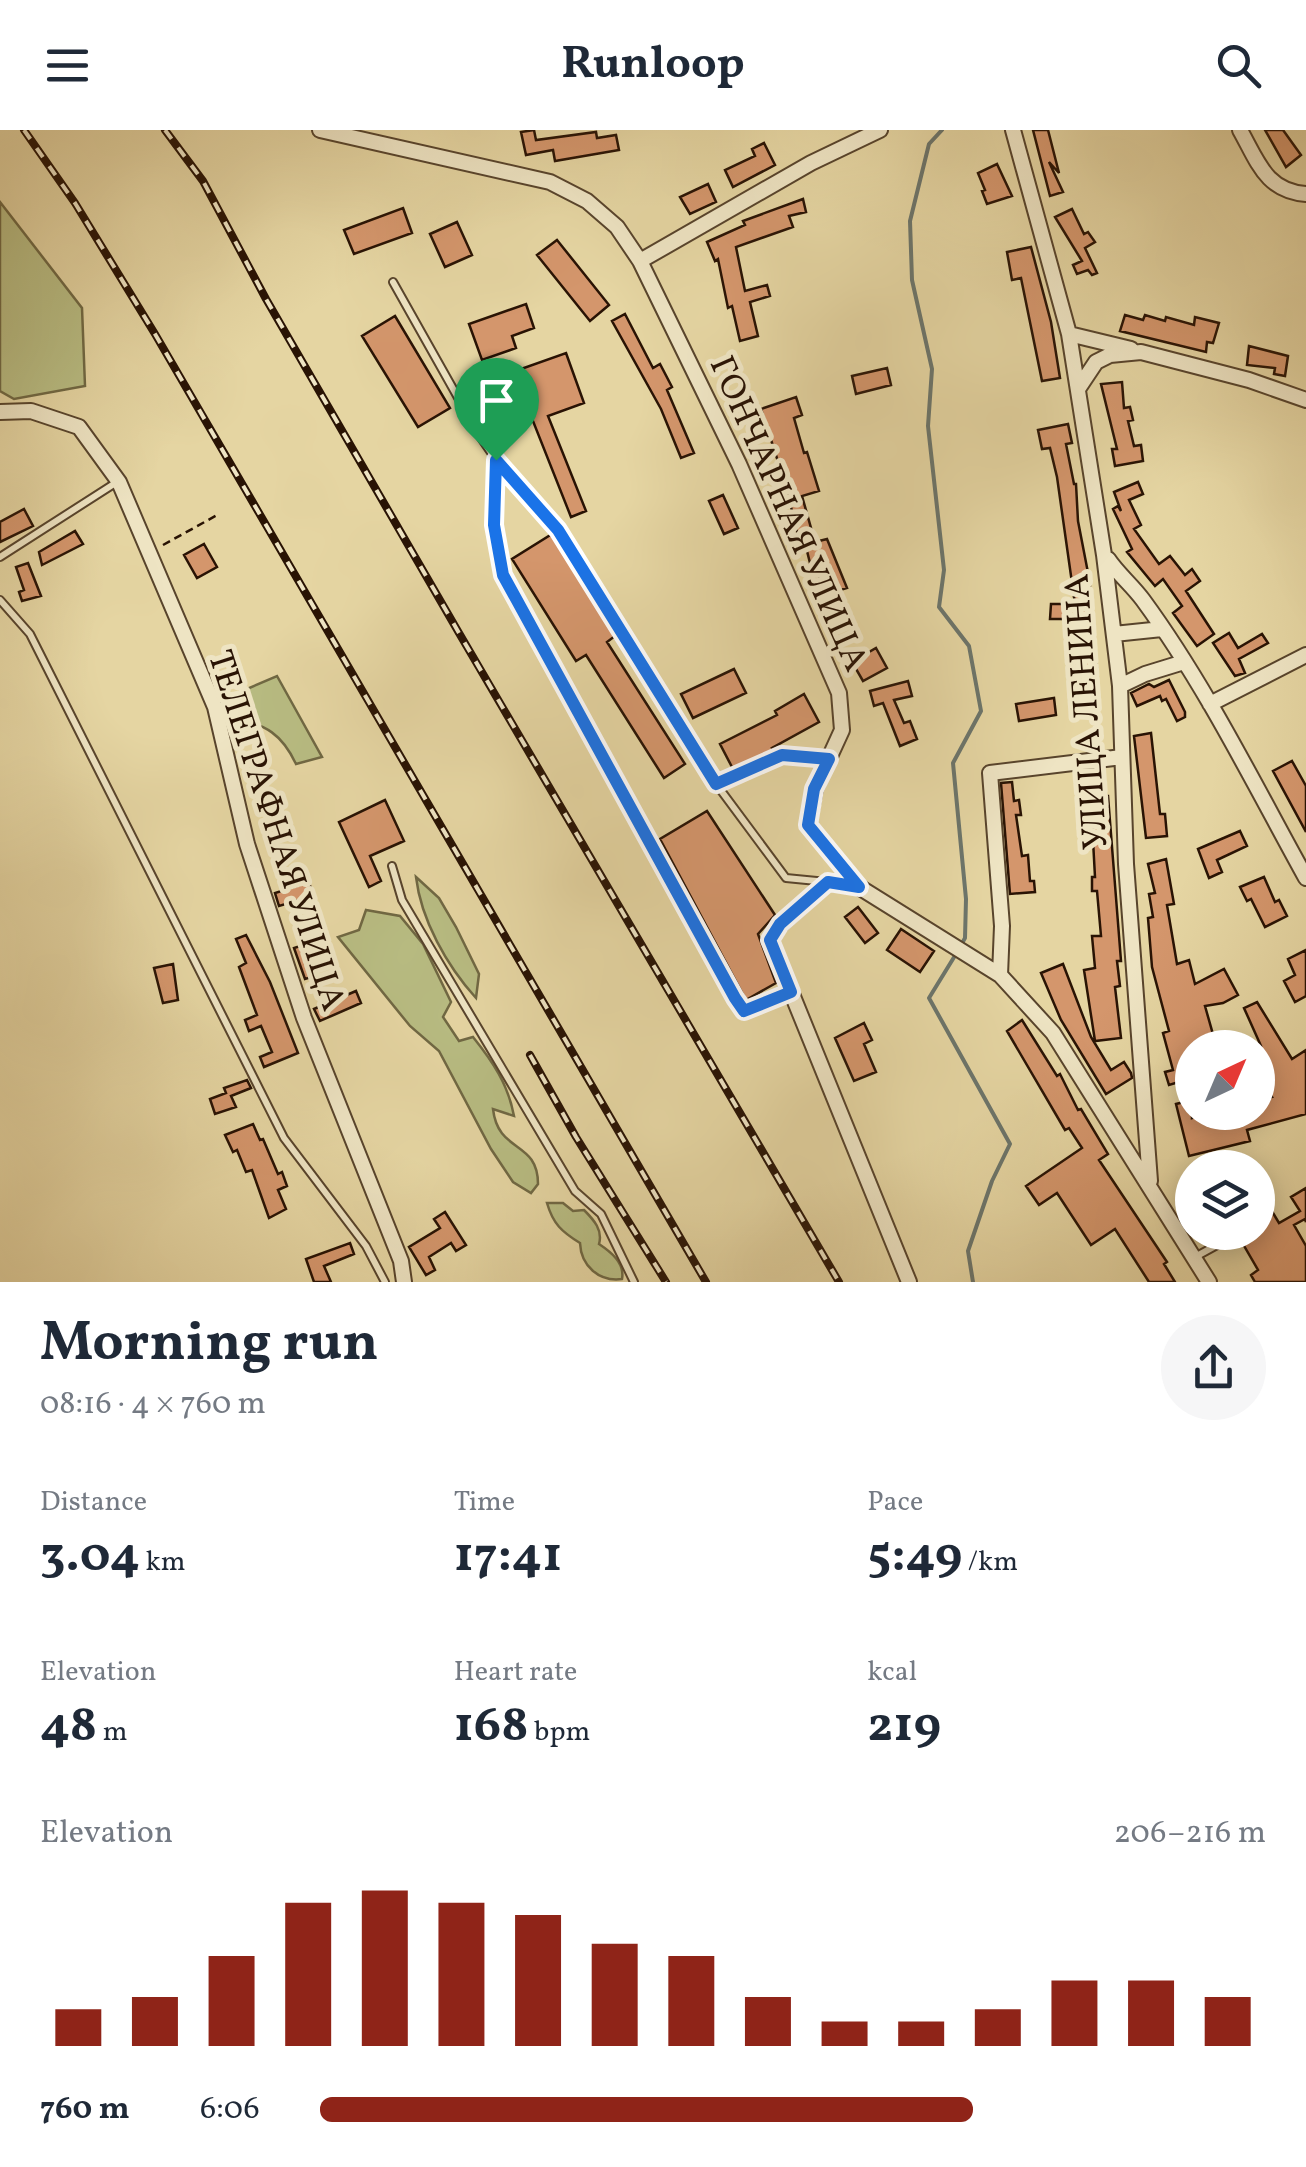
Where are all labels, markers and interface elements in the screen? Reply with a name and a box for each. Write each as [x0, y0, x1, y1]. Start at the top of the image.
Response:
text: Runloop [561, 34, 745, 97]
icon: menu [40, 38, 95, 93]
icon: search [1211, 38, 1266, 93]
street label: ГОНЧАРНАЯ УЛИЦА [696, 349, 879, 680]
pin [454, 358, 539, 461]
icon: arrive [469, 373, 524, 428]
street label: УЛИЦА ЛЕНИНА [1054, 572, 1122, 851]
street label: ТЕЛЕГРАФНАЯ УЛИЦА [194, 645, 356, 1017]
north arrow [1175, 1030, 1275, 1130]
map controls [1175, 1030, 1275, 1250]
button: layers [1175, 1150, 1275, 1250]
text: Morning run [40, 1307, 379, 1383]
button: share [1161, 1315, 1266, 1420]
text: 08:16 · 4 × 760 m [40, 1383, 266, 1427]
text: Distance [40, 1483, 147, 1522]
text: Time [454, 1483, 515, 1522]
text: Pace [867, 1483, 923, 1522]
text: 3.04 [40, 1522, 140, 1592]
text: 17:41 [454, 1522, 562, 1592]
text: 5:49 [867, 1522, 962, 1592]
text: km [140, 1543, 186, 1582]
text: /km [962, 1543, 1018, 1582]
text: Elevation [40, 1653, 156, 1692]
text: Heart rate [454, 1653, 577, 1692]
text: kcal [867, 1653, 917, 1692]
text: 48 [40, 1692, 97, 1762]
text: 168 [454, 1692, 528, 1762]
text: 219 [867, 1692, 941, 1762]
text: m [97, 1713, 127, 1752]
text: bpm [528, 1713, 590, 1752]
text: Elevation [40, 1812, 173, 1856]
text: 206–216 m [1114, 1812, 1266, 1856]
text: 760 m [40, 2088, 130, 2132]
text: 6:06 [200, 2088, 260, 2132]

